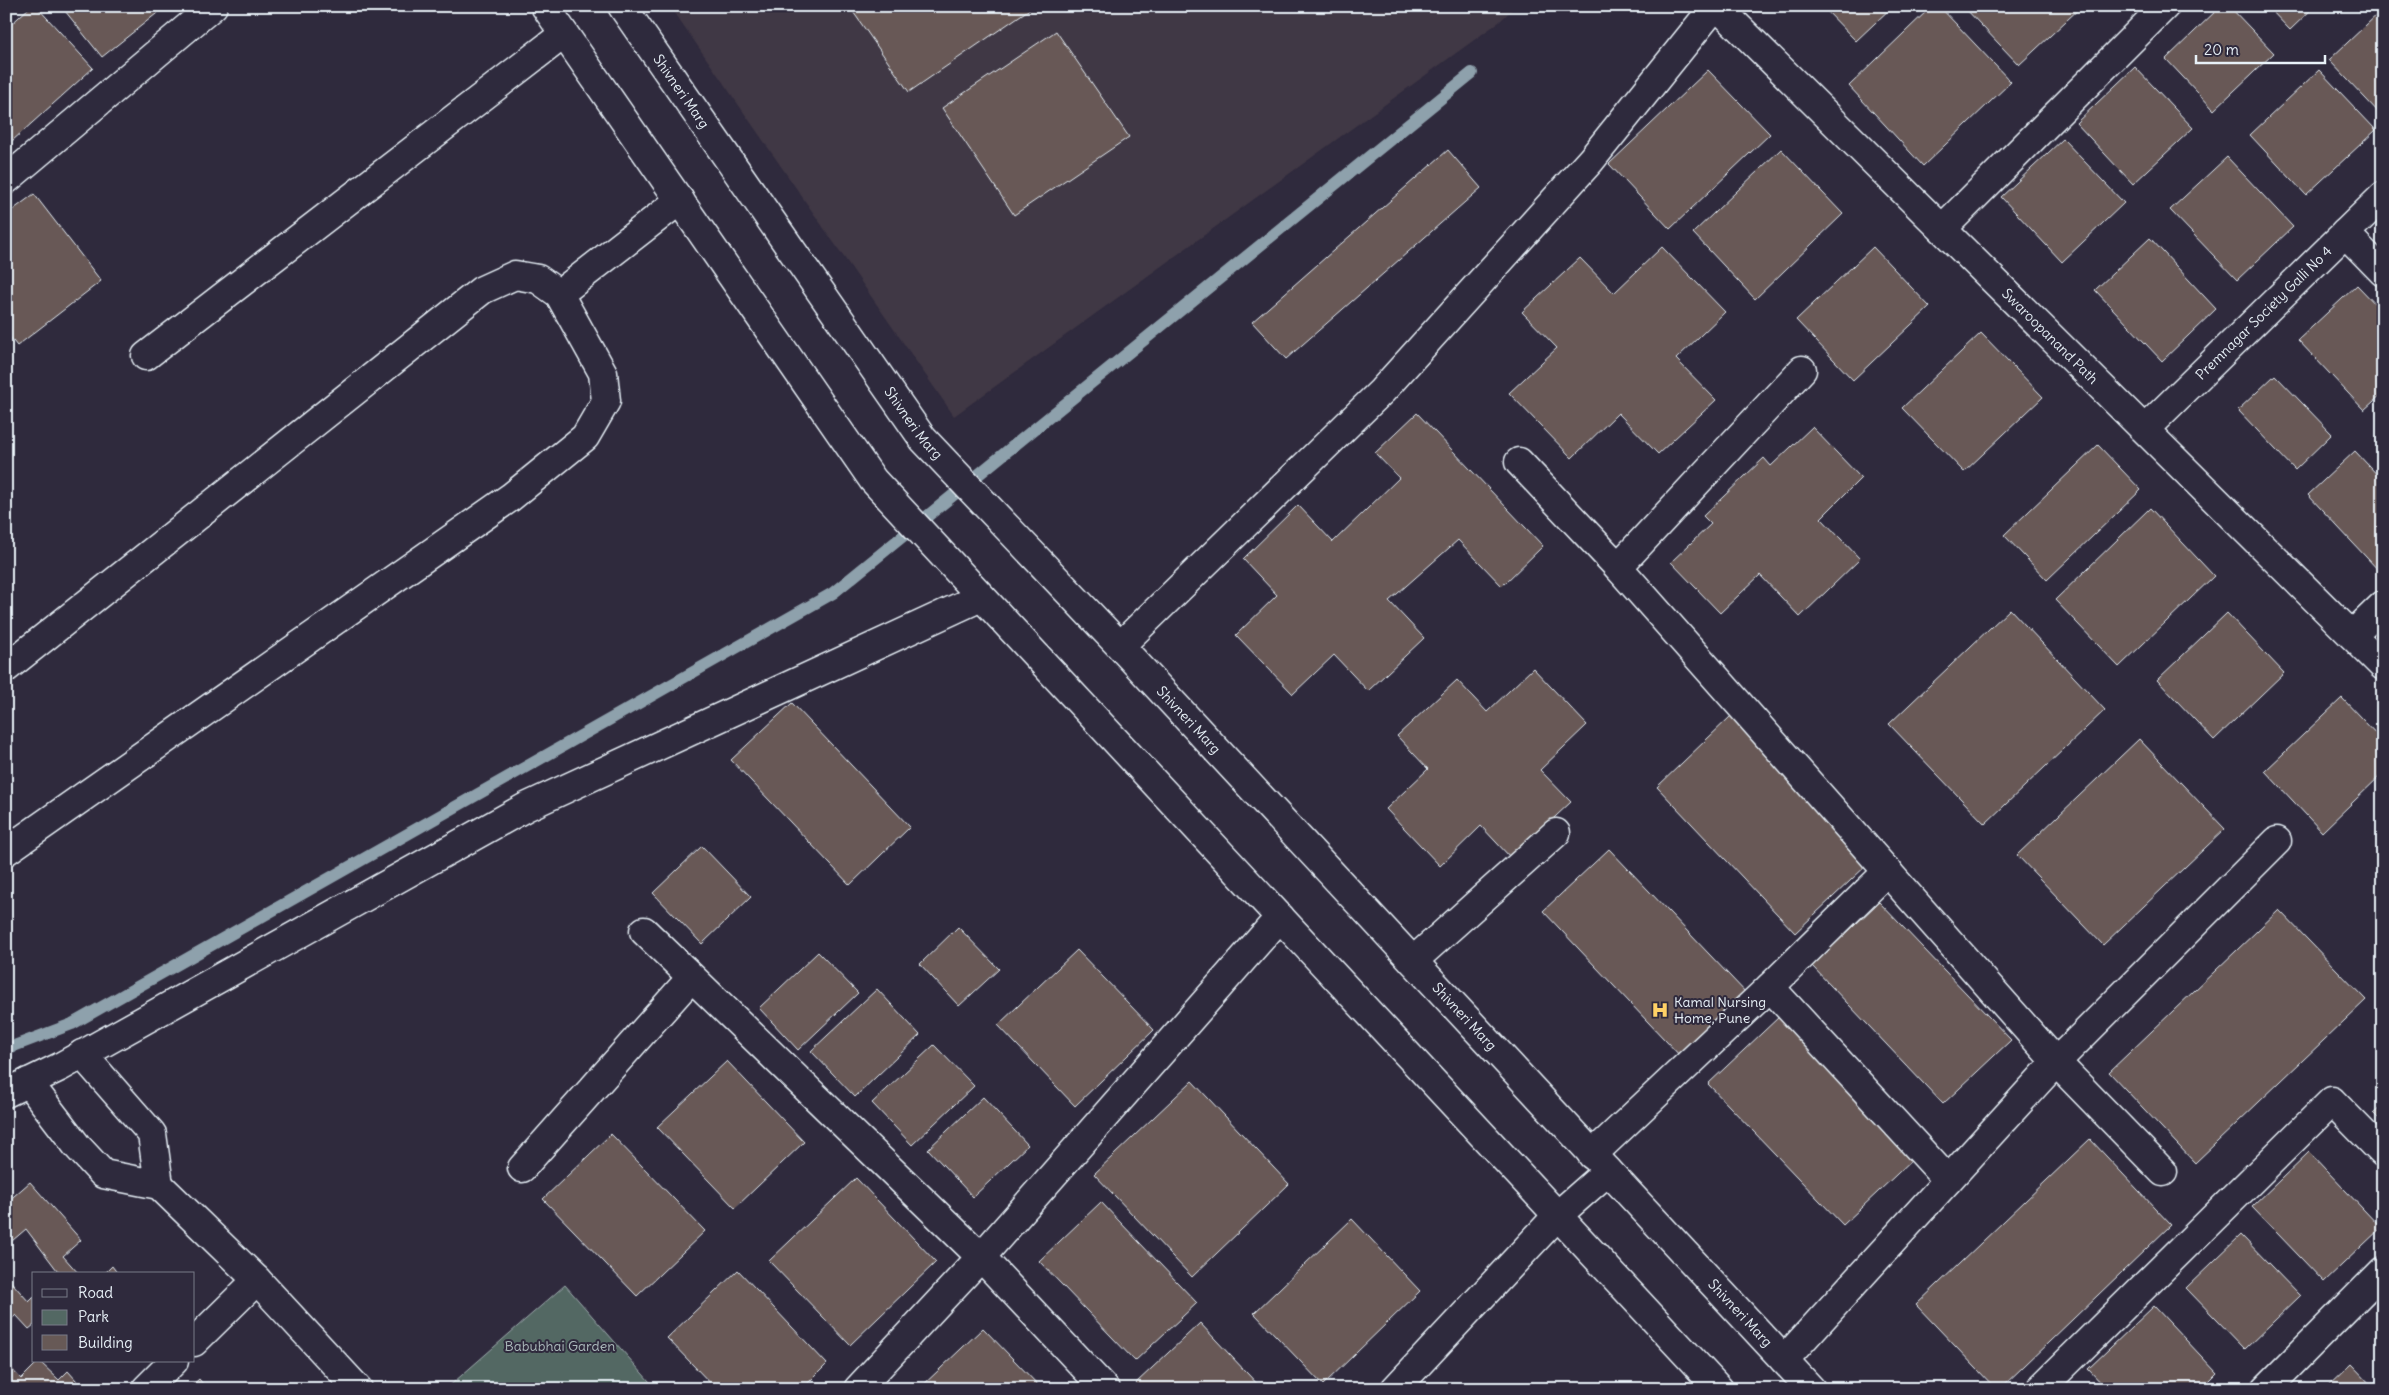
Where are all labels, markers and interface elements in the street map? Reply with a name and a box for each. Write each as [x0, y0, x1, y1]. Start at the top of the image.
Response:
scale bar [2196, 32, 2325, 64]
text: 20 m [2204, 40, 2239, 59]
street label: Shivneri Marg [649, 51, 713, 132]
street label: Premnagar Society Galli No 4 [2192, 242, 2336, 384]
street label: Swaroopanand Path [1998, 284, 2102, 388]
street label: Shivneri Marg [881, 383, 947, 463]
street label: Shivneri Marg [1153, 682, 1225, 758]
street label: Shivneri Marg [1429, 979, 1501, 1054]
place label: Kamal Nursing Home, Pune [1674, 993, 1766, 1027]
hospital icon: Kamal Nursing Home, Pune [1650, 1000, 1670, 1020]
legend [32, 1272, 195, 1362]
street label: Shivneri Marg [1704, 1275, 1776, 1351]
text: Road [78, 1283, 113, 1302]
text: Park [78, 1307, 109, 1326]
text: Building [78, 1333, 133, 1352]
park label: Babubhai Garden [505, 1337, 615, 1355]

